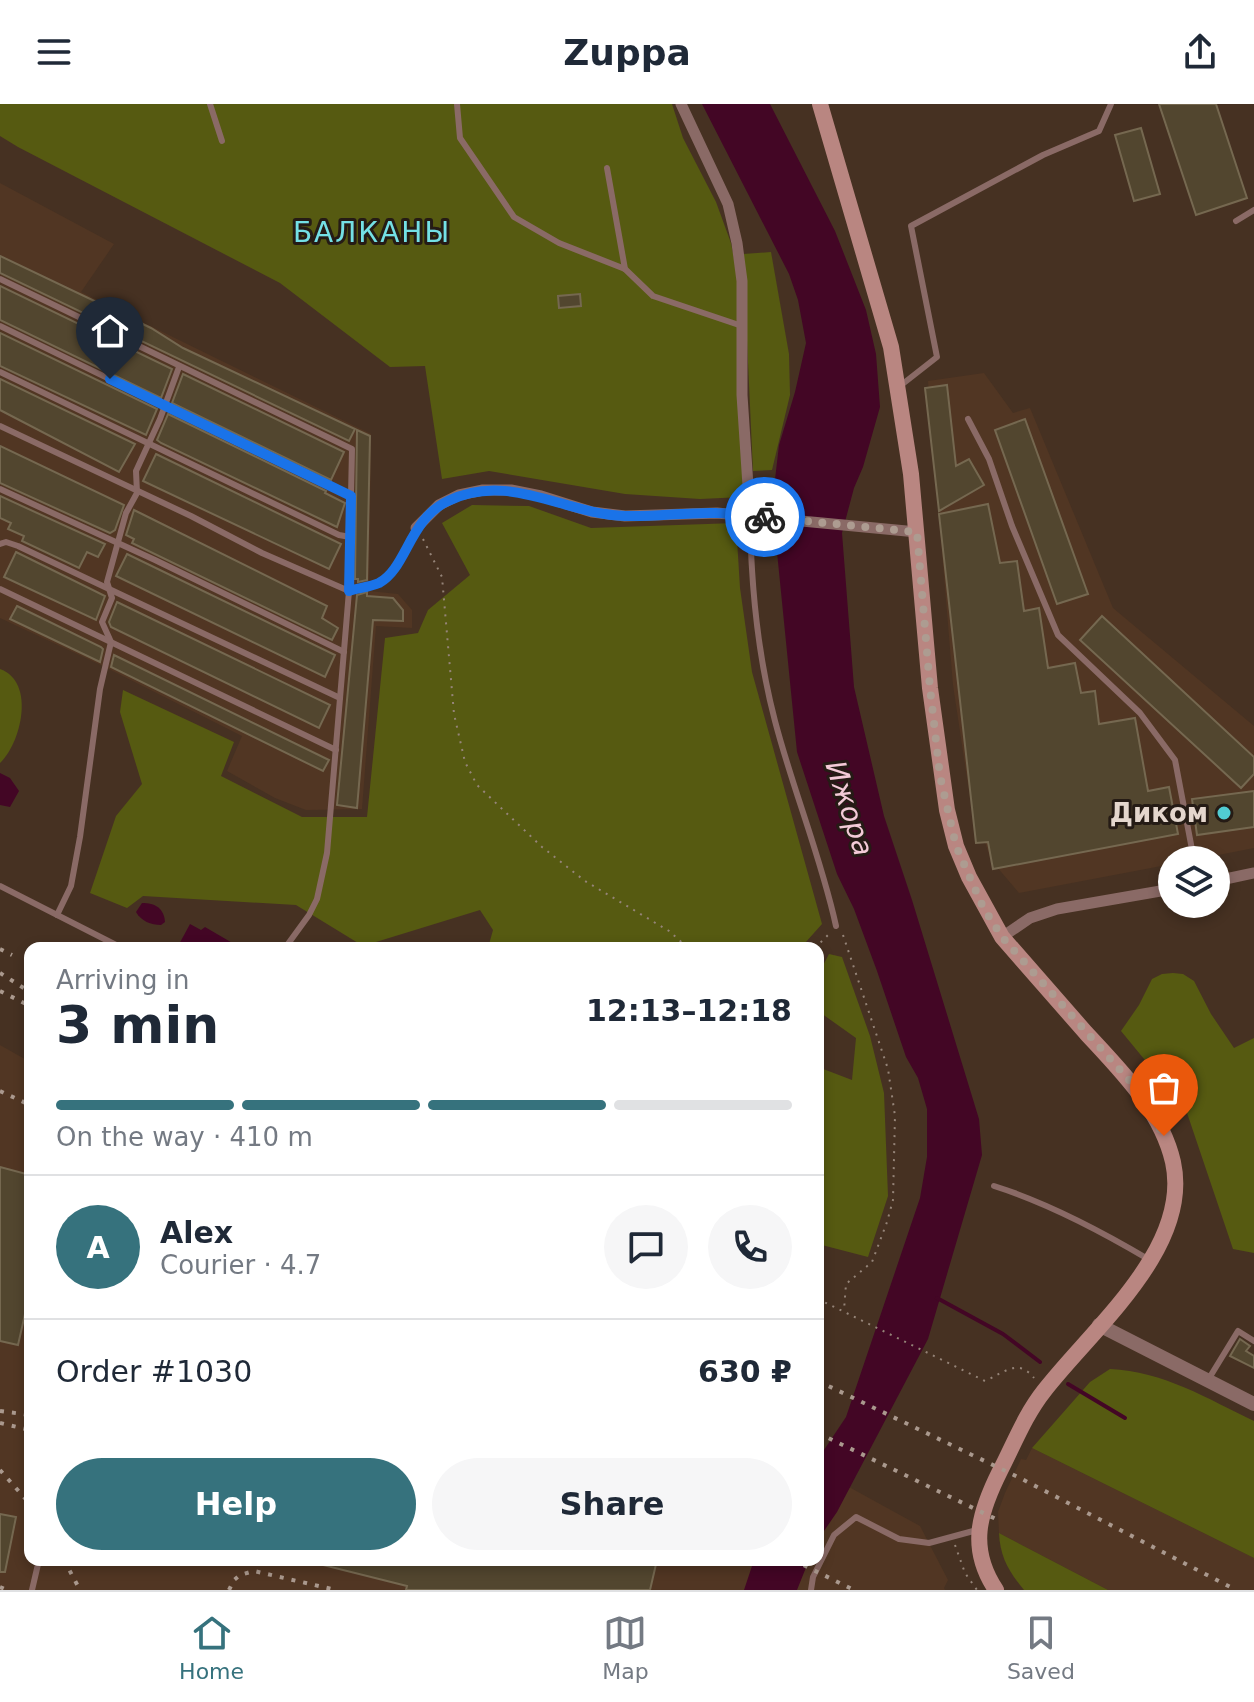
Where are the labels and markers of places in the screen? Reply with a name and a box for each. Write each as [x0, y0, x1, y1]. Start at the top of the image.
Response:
pin [76, 297, 144, 379]
place label: Диком [1110, 798, 1208, 828]
marker: Диком [1215, 804, 1233, 822]
pin [1130, 1054, 1198, 1136]

